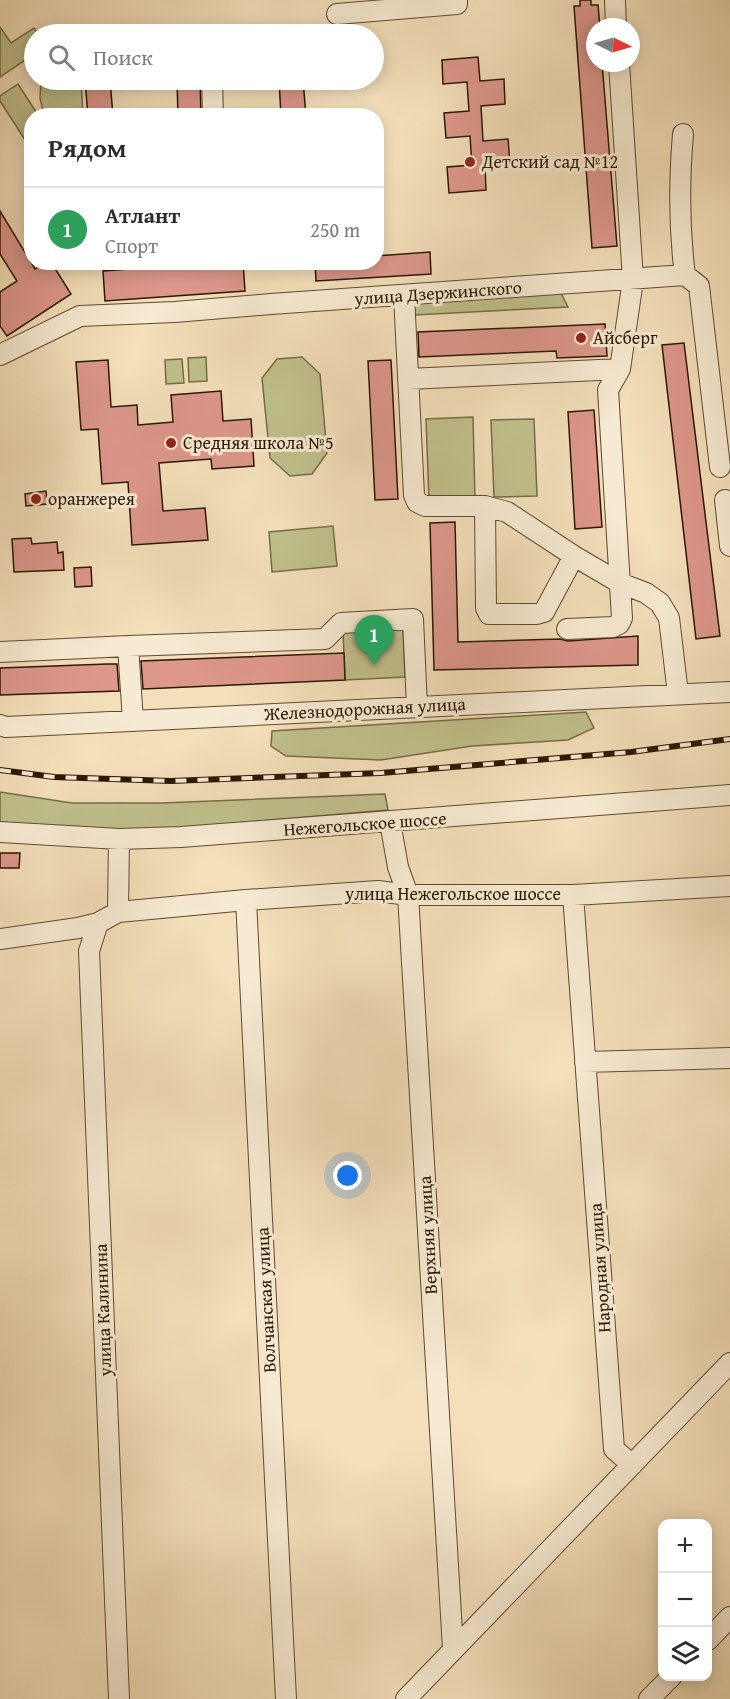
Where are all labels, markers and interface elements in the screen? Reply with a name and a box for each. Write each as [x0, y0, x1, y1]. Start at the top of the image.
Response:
north arrow [586, 18, 640, 72]
search box [24, 24, 384, 90]
icon: search [45, 41, 78, 74]
text: Поиск [93, 41, 153, 73]
text: Рядом [48, 128, 126, 167]
place label: Детский сад №12 [481, 148, 618, 175]
marker: Детский сад №12 [463, 155, 477, 169]
text: Атлант [105, 199, 180, 231]
text: 1 [62, 215, 73, 244]
text: 250 m [310, 215, 360, 244]
text: Спорт [105, 231, 158, 260]
street label: улица Дзержинского [352, 273, 523, 312]
place label: Айсберг [593, 324, 658, 351]
marker: Айсберг [574, 331, 588, 345]
place label: Средняя школа №5 [183, 429, 334, 456]
marker: Средняя школа №5 [164, 436, 178, 450]
place label: оранжерея [48, 485, 135, 512]
marker: оранжерея [29, 492, 43, 506]
pin: 1 [354, 616, 394, 665]
street label: Железнодорожная улица [262, 690, 467, 727]
street label: Нежегольское шоссе [282, 804, 447, 843]
street label: улица Нежегольское шоссе [344, 880, 561, 907]
your location [333, 1161, 362, 1190]
street label: Верхняя улица [411, 1175, 444, 1295]
street label: Народная улица [581, 1202, 617, 1334]
street label: Волчанская улица [248, 1226, 283, 1373]
street label: улица Калинина [87, 1243, 118, 1378]
map controls [658, 1519, 712, 1681]
button: + [658, 1519, 712, 1573]
button: − [658, 1573, 712, 1627]
button: layers [658, 1627, 712, 1681]

